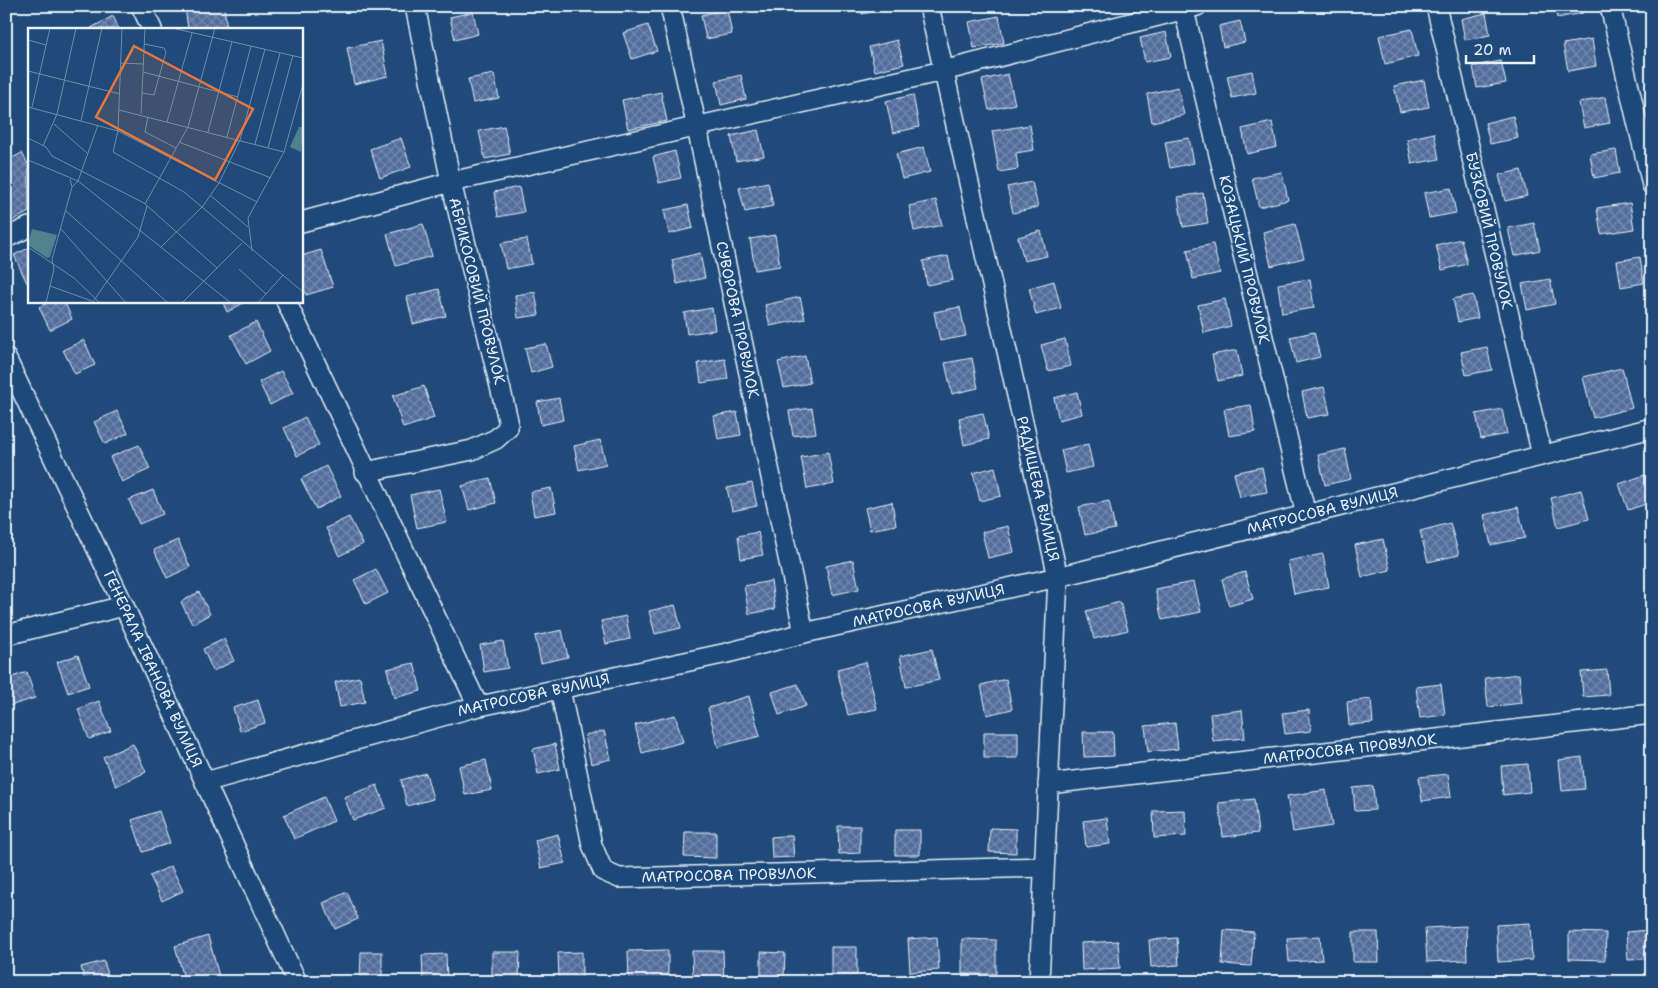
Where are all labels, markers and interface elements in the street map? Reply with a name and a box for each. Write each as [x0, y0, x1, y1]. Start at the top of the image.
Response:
inset map [28, 28, 302, 302]
scale bar [1466, 32, 1533, 64]
text: 20 m [1473, 40, 1512, 60]
street label: БУЗКОВИЙ ПРОВУЛОК [1461, 150, 1517, 312]
street label: КОЗАЦЬКИЙ ПРОВУЛОК [1214, 173, 1274, 347]
street label: АБРИКОСОВИЙ ПРОВУЛОК [444, 195, 511, 387]
street label: СУВОРОВА ПРОВУЛОК [711, 239, 764, 401]
street label: РАДИЩЕВА ВУЛИЦЯ [1012, 414, 1064, 563]
street label: МАТРОСОВА ВУЛИЦЯ [1244, 482, 1400, 539]
street label: ГЕНЕРАЛА ІВАНОВА ВУЛИЦЯ [99, 567, 207, 771]
street label: МАТРОСОВА ВУЛИЦЯ [850, 579, 1007, 632]
street label: МАТРОСОВА ВУЛИЦЯ [455, 668, 612, 721]
street label: МАТРОСОВА ПРОВУЛОК [1262, 729, 1438, 769]
street label: МАТРОСОВА ПРОВУЛОК [641, 863, 817, 887]

